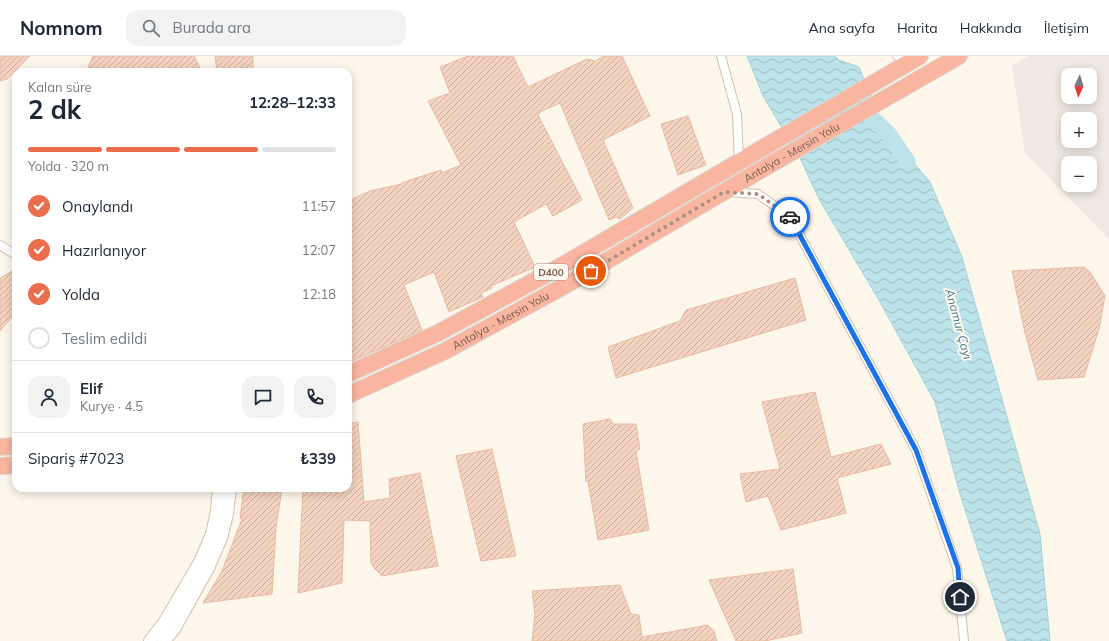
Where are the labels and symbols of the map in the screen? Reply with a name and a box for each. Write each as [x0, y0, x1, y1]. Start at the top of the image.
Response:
north arrow [1061, 68, 1097, 104]
street label: Antalya - Mersin Yolu [741, 119, 842, 185]
courier [770, 197, 810, 237]
pin [574, 254, 608, 288]
road number: D400 [534, 264, 568, 280]
water label: Anamur Çayı [942, 286, 976, 361]
street label: Antalya - Mersin Yolu [450, 288, 552, 353]
pin [943, 580, 977, 614]

